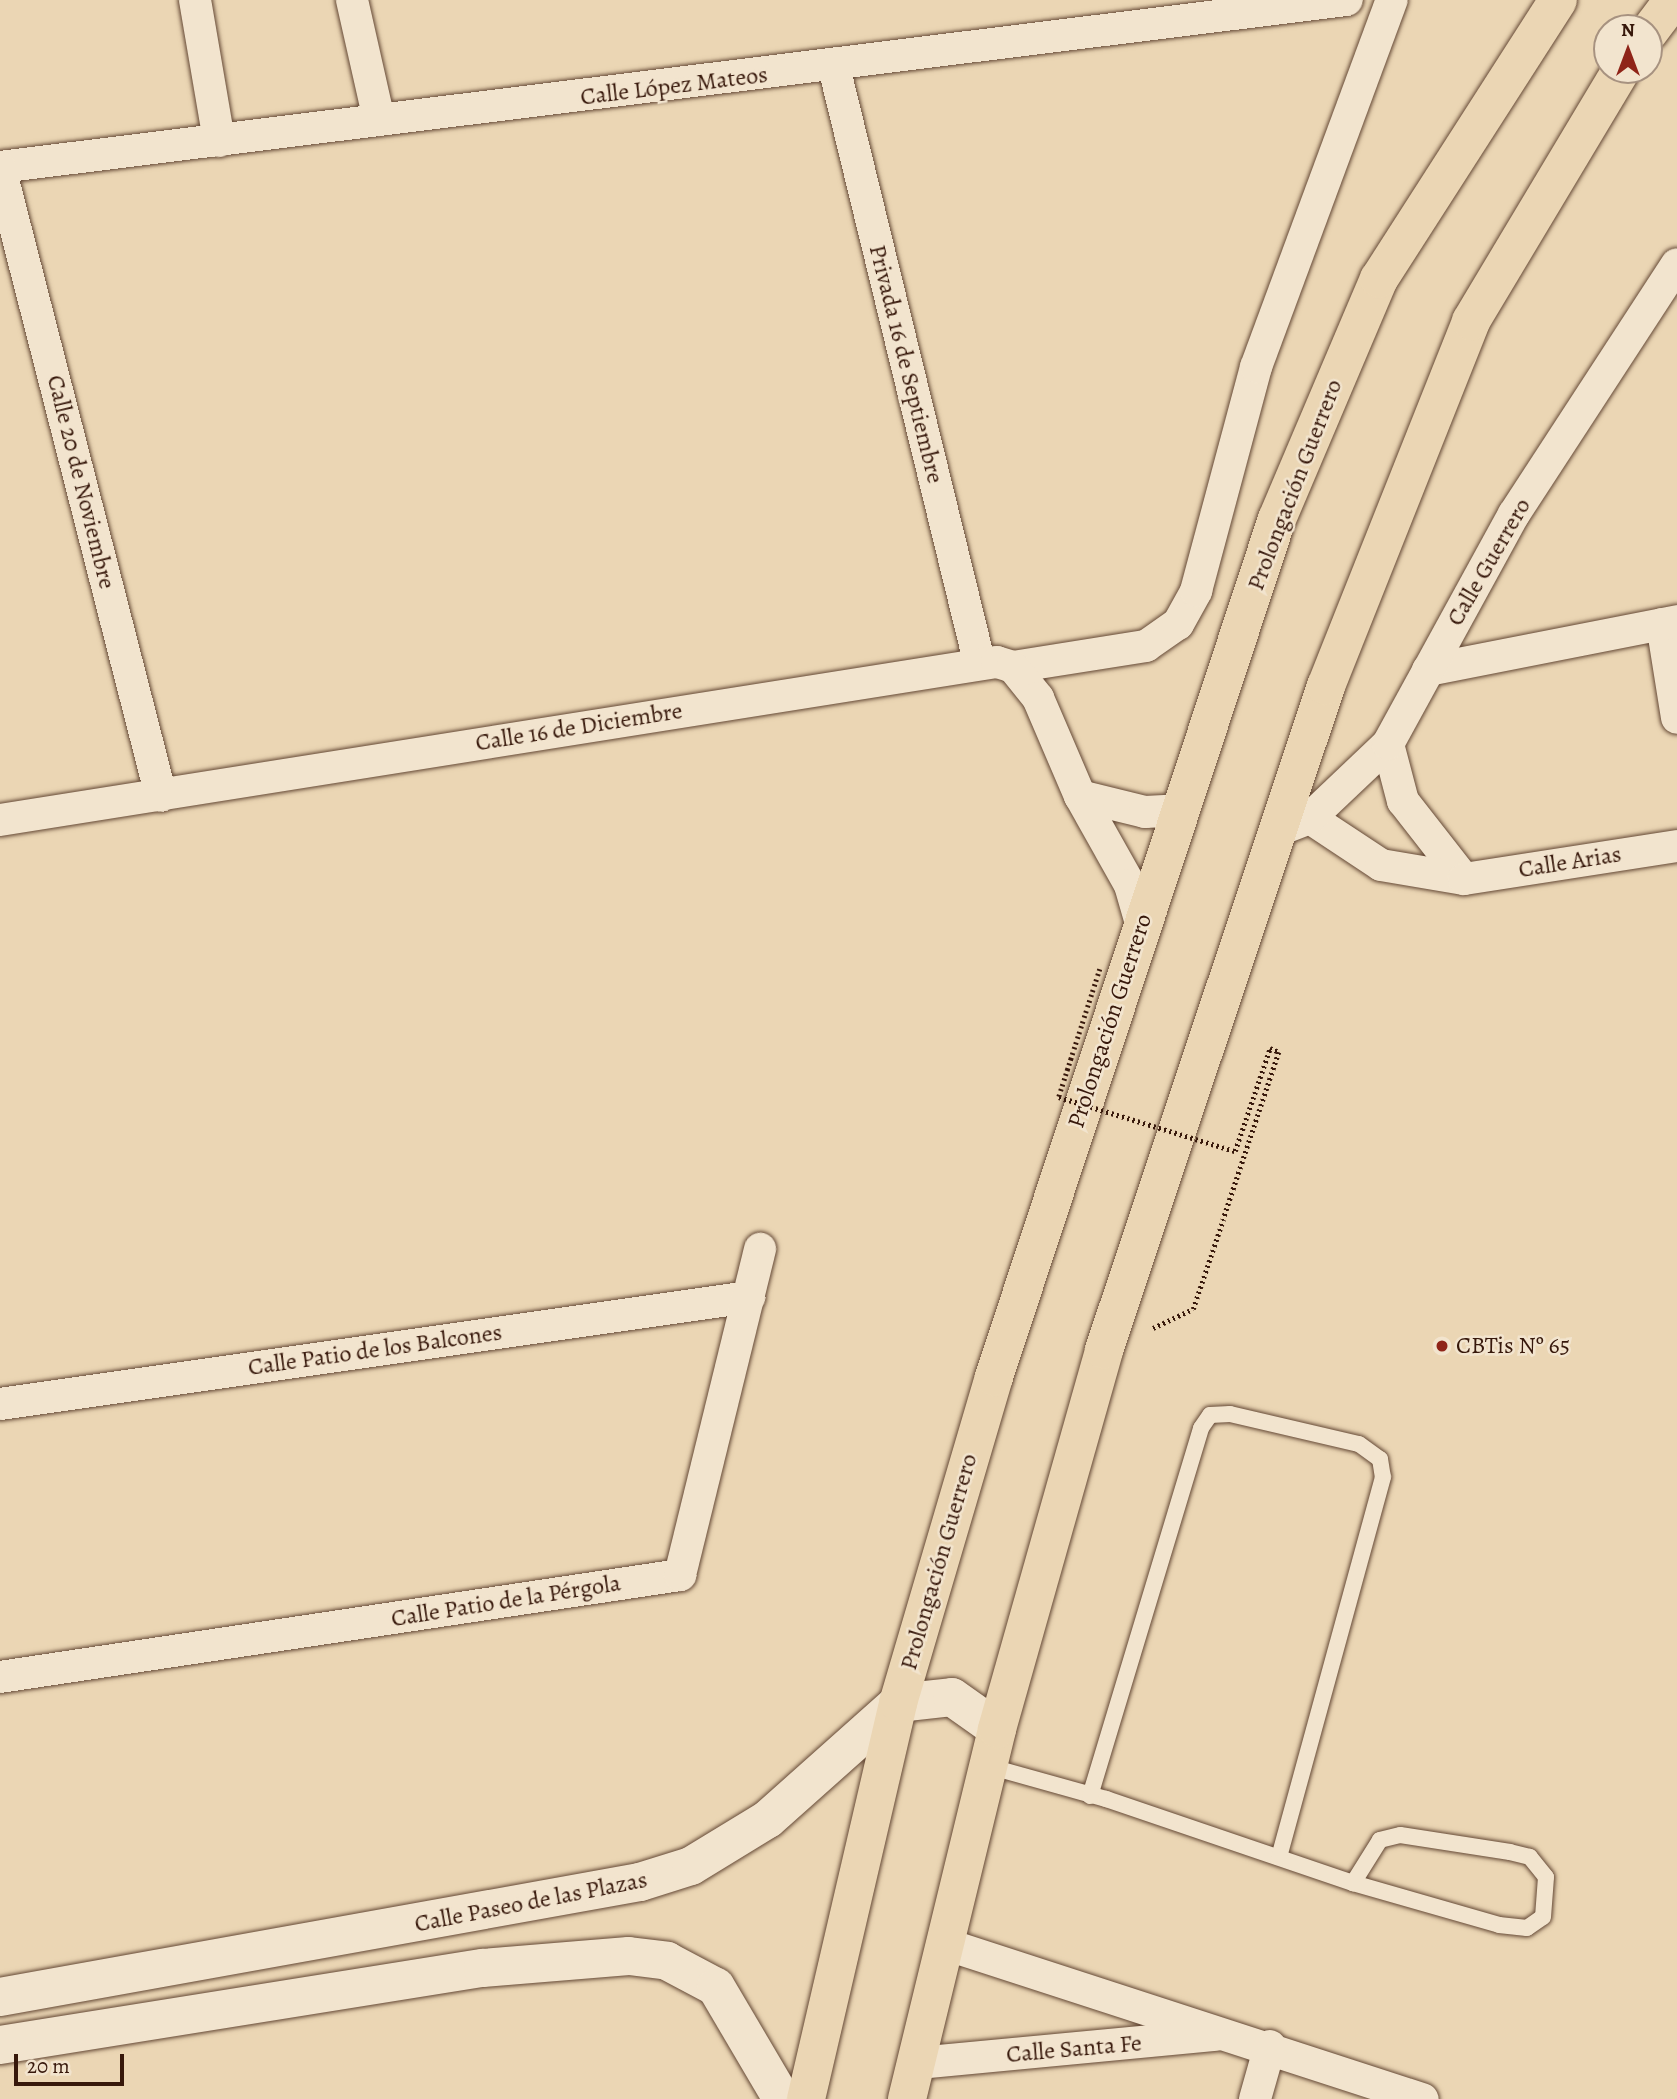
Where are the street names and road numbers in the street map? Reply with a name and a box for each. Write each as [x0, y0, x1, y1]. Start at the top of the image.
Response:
street label: Calle López Mateos [579, 60, 769, 112]
street label: Privada 16 de Septiembre [862, 242, 950, 486]
street label: Calle 20 de Noviembre [41, 372, 121, 592]
street label: Prolongación Guerrero [1241, 375, 1349, 595]
street label: Calle Guerrero [1441, 493, 1537, 631]
street label: Calle 16 de Diciembre [474, 696, 684, 758]
street label: Calle Arias [1517, 840, 1623, 884]
street label: Prolongación Guerrero [1062, 910, 1158, 1132]
street label: Calle Patio de los Balcones [246, 1318, 504, 1382]
street label: Prolongación Guerrero [894, 1451, 984, 1673]
street label: Calle Patio de la Pérgola [389, 1569, 623, 1633]
street label: Calle Paseo de las Plazas [412, 1865, 650, 1939]
street label: Calle Santa Fe [1005, 2029, 1143, 2069]

